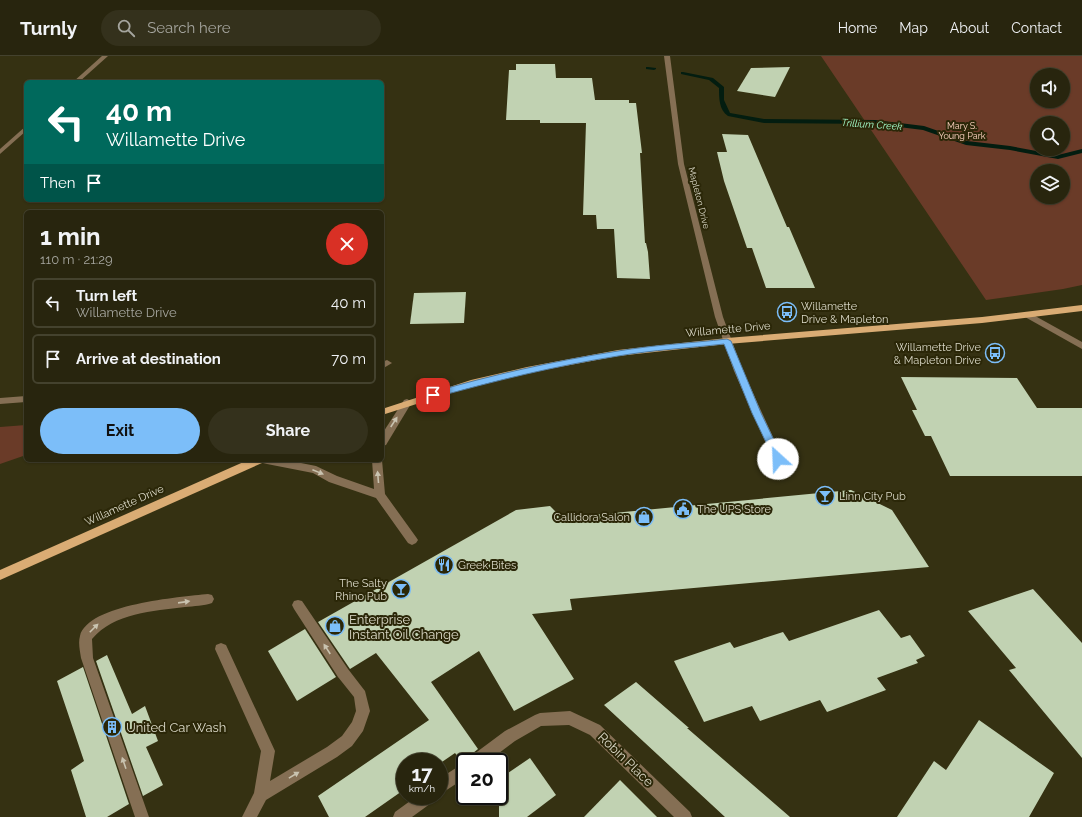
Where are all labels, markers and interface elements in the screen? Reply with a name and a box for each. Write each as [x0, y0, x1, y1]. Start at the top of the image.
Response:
search box [101, 10, 381, 46]
text: Turnly [20, 17, 77, 39]
icon: search [115, 17, 137, 39]
text: Search here [147, 19, 231, 37]
text: Home [838, 20, 877, 36]
text: Map [899, 20, 928, 36]
text: About [950, 20, 989, 36]
text: Contact [1011, 20, 1062, 36]
map controls [1030, 68, 1070, 204]
button: sound [1030, 68, 1070, 108]
text: 40 m [106, 95, 172, 128]
icon: left [40, 96, 92, 148]
button: search [1030, 116, 1070, 156]
water label: Trillium Creek [841, 117, 903, 132]
park label: Mary S. Young Park [938, 121, 986, 141]
text: Willamette Drive [106, 129, 245, 150]
button: layers [1030, 164, 1070, 204]
street label: Mapleton Drive [686, 166, 712, 231]
icon: arrive [83, 172, 105, 194]
text: Then [40, 174, 75, 192]
text: 1 min [40, 222, 101, 251]
button: close [326, 223, 368, 265]
text: 110 m · 21:29 [40, 252, 113, 267]
text: Turn left [76, 287, 137, 305]
icon: left [42, 292, 64, 314]
text: 40 m [331, 294, 366, 312]
place label: Willamette Drive & Mapleton [801, 300, 889, 326]
bus stop icon: Willamette Drive & Mapleton [776, 301, 798, 323]
text: Willamette Drive [76, 305, 177, 320]
street label: Willamette Drive [685, 319, 772, 340]
place label: Willamette Drive & Mapleton Drive [893, 341, 982, 367]
bus stop icon: Willamette Drive & Mapleton Drive [984, 342, 1006, 364]
icon: arrive [42, 348, 64, 370]
text: Arrive at destination [76, 350, 221, 368]
text: 70 m [331, 350, 366, 368]
pin [416, 378, 450, 412]
icon: arrive [422, 384, 444, 406]
button: Exit [40, 408, 200, 454]
button: Share [208, 408, 368, 454]
one-way arrow [391, 416, 398, 428]
position arrow [757, 438, 799, 480]
one-way arrow [312, 468, 324, 475]
one-way arrow [375, 471, 382, 483]
street label: Willamette Drive [83, 482, 166, 529]
bar icon: Linn City Pub [814, 485, 836, 507]
place label: Linn City Pub [839, 490, 906, 503]
public building icon: The UPS Store [672, 498, 694, 520]
place label: The UPS Store [697, 503, 771, 516]
shop icon: Callidora Salon [633, 506, 655, 528]
place label: Callidora Salon [553, 511, 630, 524]
restaurant icon: Greek Bites [433, 554, 455, 576]
place label: Greek Bites [458, 559, 516, 572]
place label: The Salty Rhino Pub [335, 577, 387, 603]
bar icon: The Salty Rhino Pub [390, 578, 412, 600]
one-way arrow [178, 599, 190, 606]
place label: Enterprise Instant Oil Change [349, 612, 459, 642]
shop icon: Enterprise Instant Oil Change [324, 615, 346, 637]
one-way arrow [89, 623, 99, 633]
one-way arrow [324, 643, 331, 655]
building icon: United Car Wash [101, 716, 123, 738]
place label: United Car Wash [126, 720, 226, 735]
street label: Robin Place [595, 729, 657, 790]
speed limit sign: 20 [456, 753, 508, 805]
one-way arrow [120, 757, 126, 769]
text: 17 [411, 762, 433, 786]
one-way arrow [288, 771, 300, 778]
text: km/h [409, 783, 435, 794]

